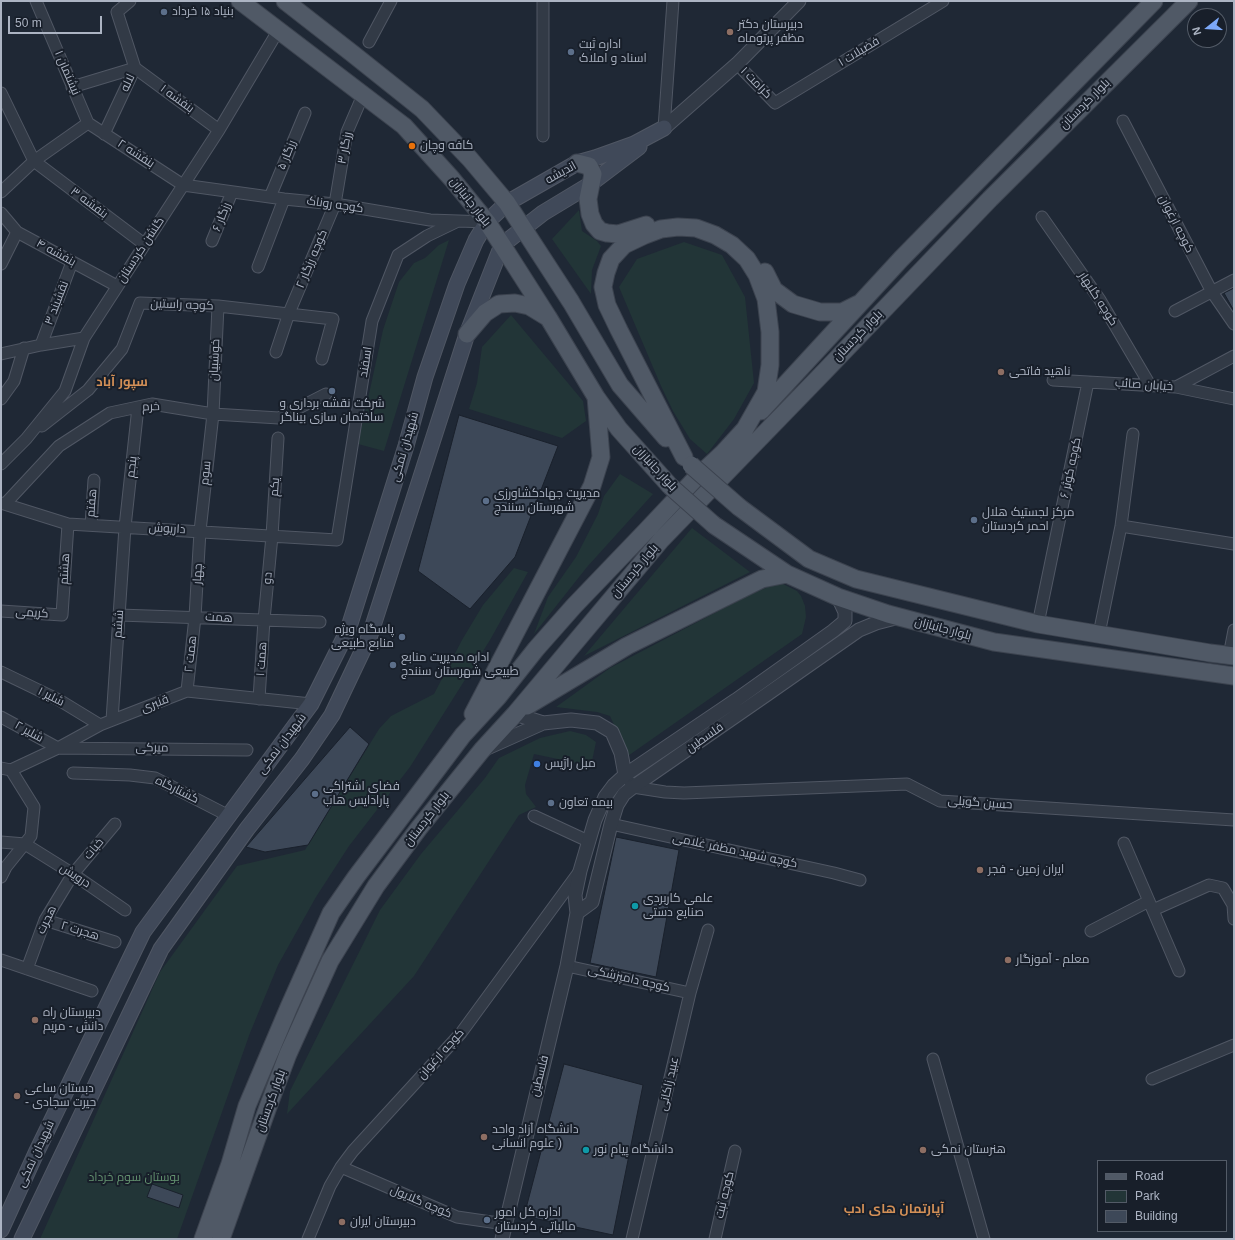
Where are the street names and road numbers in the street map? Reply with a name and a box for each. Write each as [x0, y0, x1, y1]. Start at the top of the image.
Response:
street label: فضیلات ۱ [836, 34, 882, 70]
street label: نیشتمان ۱ [51, 48, 83, 98]
street label: کرامت ۱ [737, 64, 775, 102]
street label: لاله [118, 72, 138, 94]
street label: بلوار کردستان [1057, 76, 1113, 132]
street label: بنفشه ۱ [157, 82, 197, 116]
street label: رزگار ۳ [335, 131, 355, 165]
street label: بنفشه ۲ [115, 137, 157, 171]
street label: رزگار ۵ [275, 138, 299, 172]
street label: اندیشه [543, 159, 579, 187]
street label: بلوار جانبازان [446, 175, 494, 229]
street label: بنفشه ۳ [67, 184, 111, 222]
street label: کوچه ارغوان [1155, 193, 1197, 255]
street label: کوچه روناک [306, 194, 364, 216]
street label: رزگار ۶ [210, 200, 234, 234]
street label: گلشن کردستان [114, 214, 168, 286]
street label: کوچه رزگار ۲ [293, 228, 331, 290]
street label: بنفشه ۴ [34, 236, 78, 270]
street label: کوچه گلبهار [1075, 269, 1121, 329]
street label: نقشبند ۳ [42, 279, 72, 327]
street label: کوچه راستین [150, 297, 214, 313]
street label: بلوار کردستان [830, 307, 886, 365]
street label: خوشبیان [207, 339, 223, 381]
street label: اسفند [356, 346, 376, 378]
street label: خیابان صائب [1114, 376, 1174, 394]
street label: خرم [142, 399, 160, 415]
street label: شهیدان نمکی [388, 410, 422, 484]
street label: کوچه کوثر ۶ [1058, 436, 1084, 500]
street label: بلوار جانبازان [630, 442, 680, 494]
street label: پنجم [124, 455, 140, 479]
street label: سوم [198, 460, 214, 486]
street label: یکم [267, 477, 283, 497]
street label: هفتم [84, 488, 100, 518]
street label: داریوش [148, 521, 186, 537]
street label: بلوار کردستان [608, 541, 662, 601]
street label: هشتم [57, 553, 73, 585]
street label: چهار [190, 563, 206, 585]
street label: دو [260, 571, 276, 585]
street label: کریمی [15, 605, 49, 621]
street label: ششم [111, 609, 127, 639]
street label: همت [205, 610, 233, 626]
street label: بلوار جانبازان [913, 614, 973, 644]
street label: همت ۲ [182, 635, 200, 673]
street label: همت ۱ [254, 641, 270, 677]
street label: شلیر ۱ [35, 684, 67, 710]
street label: قنبری [139, 692, 171, 716]
street label: شهیدان نمکی [255, 711, 309, 777]
street label: شلیر ۲ [12, 718, 46, 746]
street label: فلسطین [684, 720, 726, 756]
street label: میرکی [135, 741, 169, 755]
street label: کشتارگاه [153, 773, 201, 807]
street label: بلوار کردستان [401, 789, 453, 849]
street label: حسین گویلی [947, 794, 1013, 812]
street label: کوچه شهید مظفر غلامی [671, 831, 799, 871]
street label: خبات [81, 835, 107, 863]
street label: درویش [57, 861, 93, 891]
street label: هجرت [34, 903, 60, 937]
street label: هجرت ۲ [59, 918, 101, 944]
street label: کوچه دامپزشکی [587, 963, 671, 995]
street label: کوچه ارغوان [415, 1026, 467, 1082]
street label: فلسطین [528, 1054, 552, 1098]
street label: عبید زاکانی [656, 1056, 682, 1112]
street label: بلوار کردستان [253, 1068, 289, 1134]
street label: شهیدان نمکی [14, 1118, 58, 1190]
street label: کوچه ثبت [713, 1170, 737, 1220]
street label: کوچه گلایول [388, 1183, 454, 1221]

